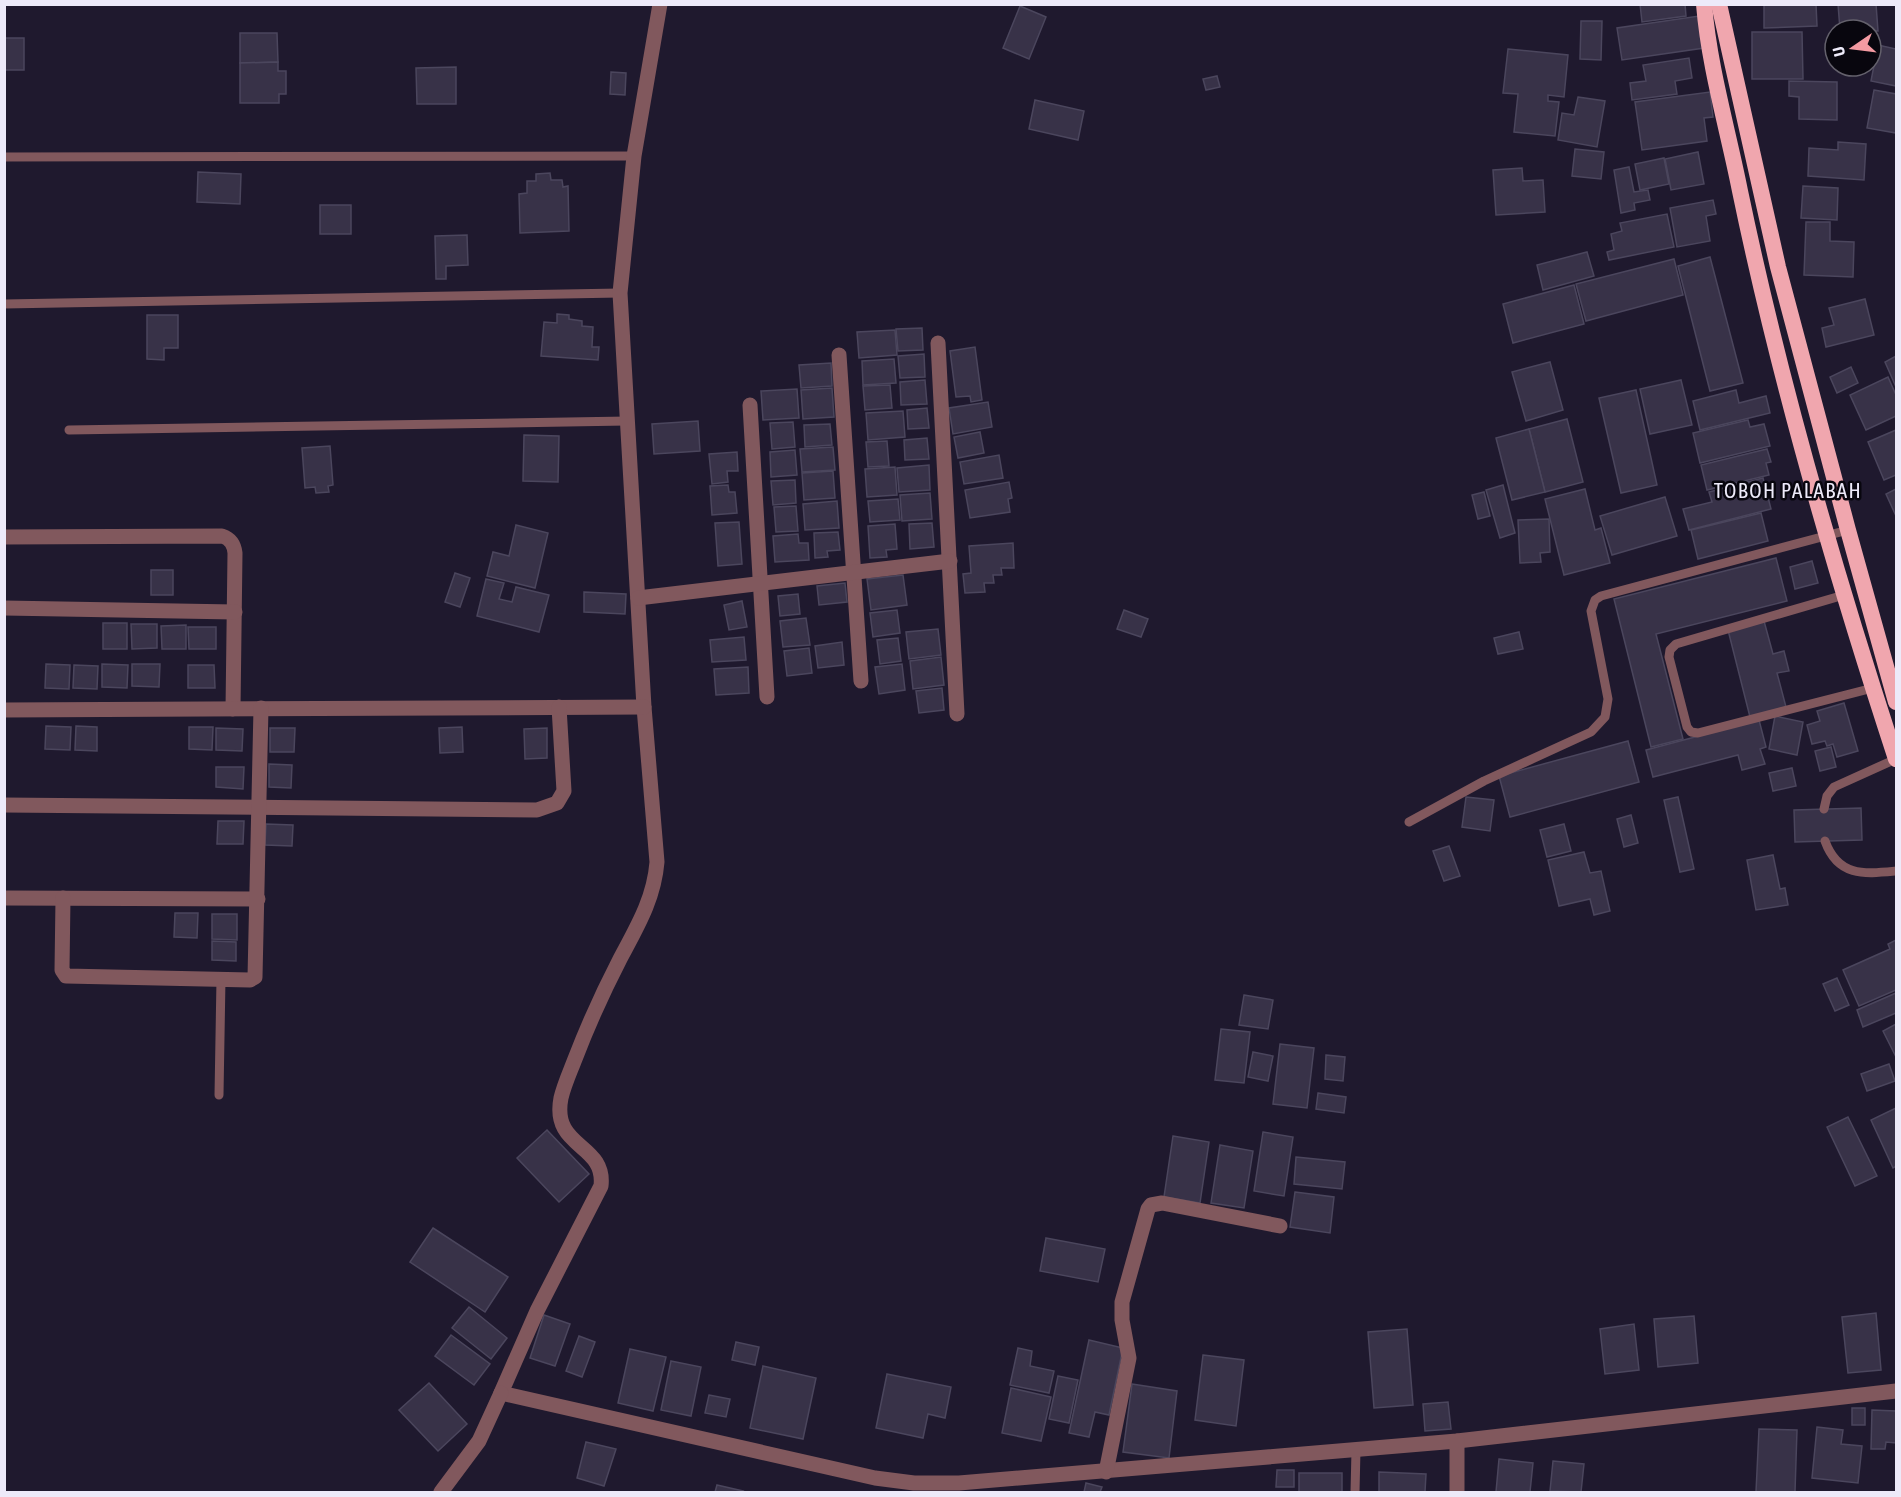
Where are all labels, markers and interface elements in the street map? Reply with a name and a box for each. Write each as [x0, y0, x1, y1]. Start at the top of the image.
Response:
north arrow [1823, 18, 1883, 78]
text: U [1829, 45, 1848, 58]
district label: TOBOH PALABAH [1714, 478, 1862, 502]

